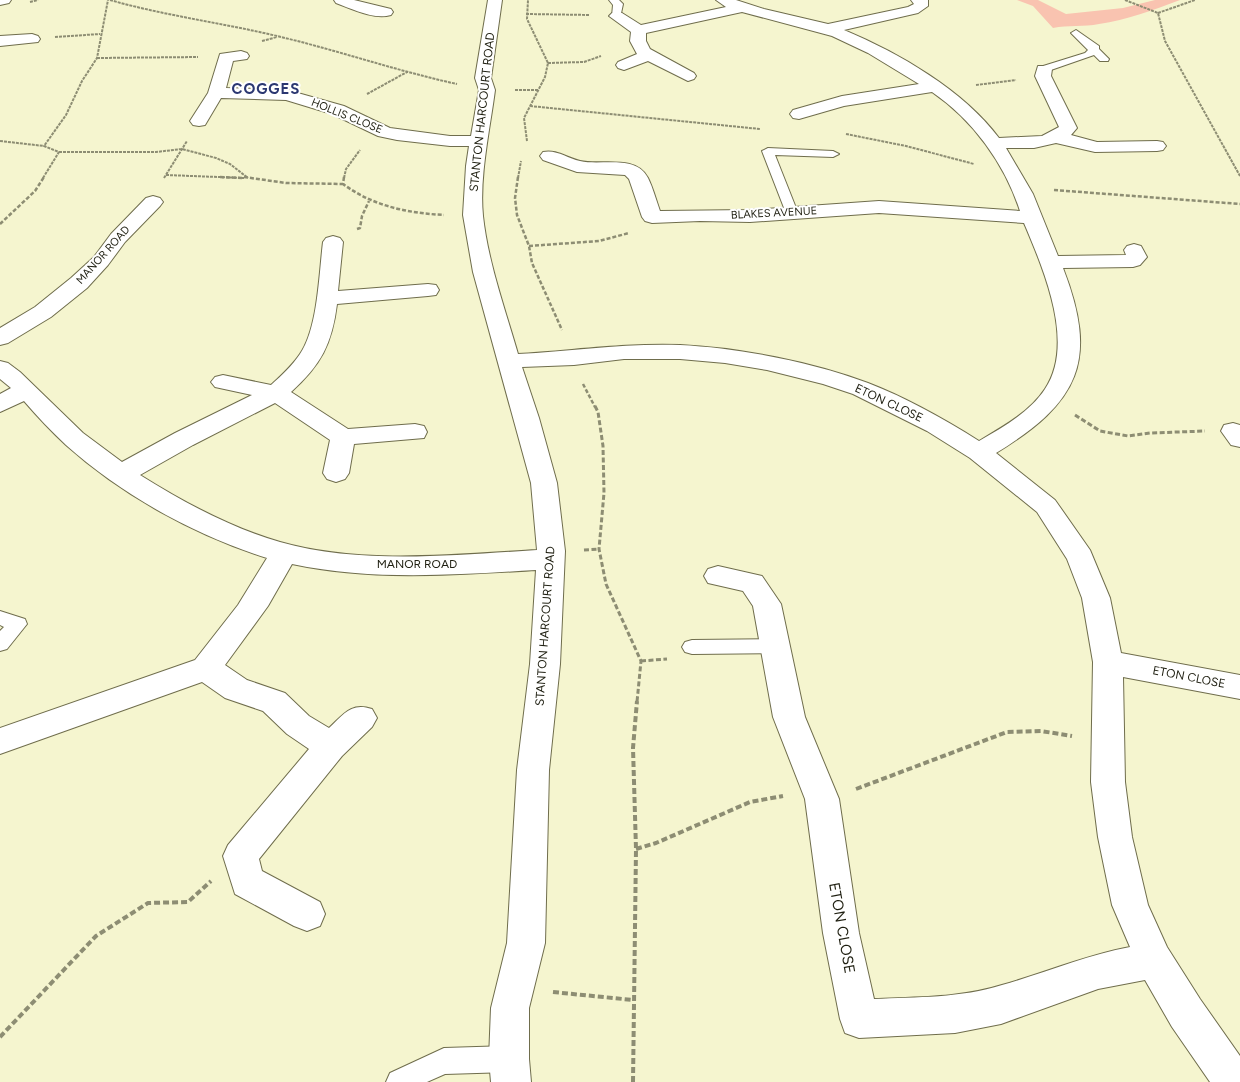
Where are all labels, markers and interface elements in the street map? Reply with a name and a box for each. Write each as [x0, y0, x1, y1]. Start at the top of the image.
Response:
street label: STANTON HARCOURT ROAD [467, 32, 497, 192]
district label: COGGES [232, 80, 300, 98]
street label: HOLLIS CLOSE [309, 96, 385, 136]
street label: BLAKES AVENUE [730, 204, 818, 222]
street label: MANOR ROAD [73, 223, 133, 287]
street label: ETON CLOSE [853, 381, 925, 425]
street label: STANTON HARCOURT ROAD [532, 546, 558, 706]
street label: MANOR ROAD [377, 557, 457, 571]
street label: ETON CLOSE [1151, 663, 1227, 691]
street label: ETON CLOSE [825, 881, 859, 975]

